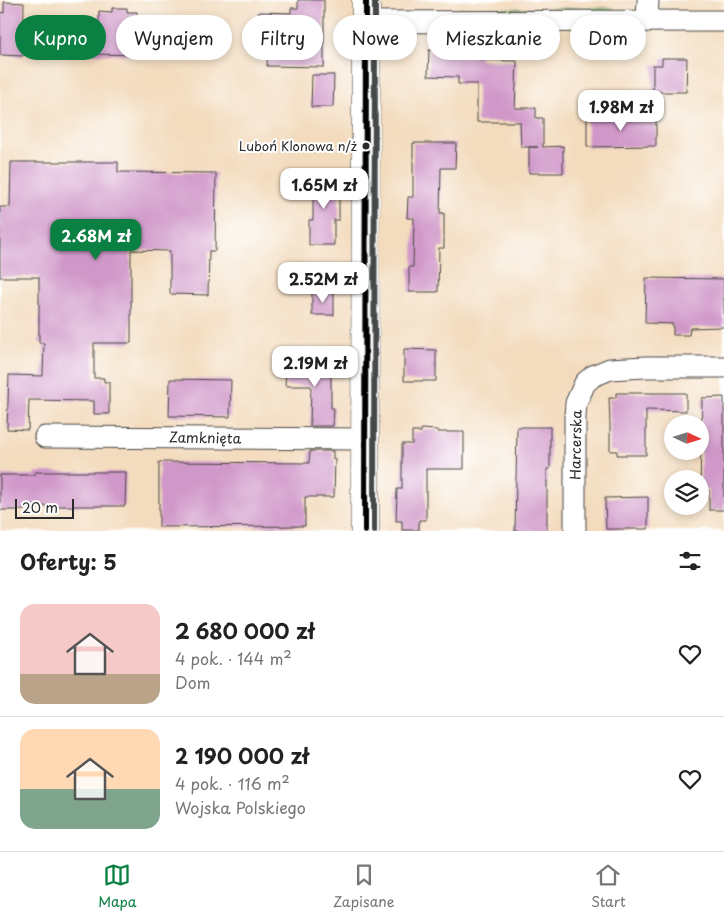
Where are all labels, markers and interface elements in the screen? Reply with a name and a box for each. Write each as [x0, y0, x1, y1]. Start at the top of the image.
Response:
chip: Kupno [15, 15, 106, 60]
chip: Wynajem [116, 15, 232, 60]
chip: Filtry [242, 15, 323, 60]
chip: Nowe [333, 15, 417, 60]
chip: Mieszkanie [427, 15, 560, 60]
chip: Dom [570, 15, 646, 60]
pin: 1.98M zł [569, 90, 673, 132]
text: 1.98M zł [589, 94, 653, 118]
place label: Luboń Klonowa n/ż [239, 136, 357, 155]
marker: Luboń Klonowa n/ż [361, 141, 371, 151]
pin: 1.65M zł [272, 168, 376, 210]
text: 1.65M zł [291, 172, 357, 196]
pin: 2.68M zł [44, 218, 148, 261]
text: 2.68M zł [61, 223, 131, 247]
pin: 2.52M zł [271, 262, 375, 304]
text: 2.52M zł [289, 266, 357, 290]
pin: 2.19M zł [263, 346, 367, 388]
text: 2.19M zł [283, 350, 347, 374]
street label: Harcerska [564, 410, 587, 480]
north arrow [664, 415, 709, 460]
map controls [664, 415, 709, 515]
street label: Zamknięta [169, 426, 242, 449]
button: layers [664, 470, 709, 515]
scale bar [15, 496, 74, 519]
text: 20 m [22, 497, 58, 518]
text: Oferty: 5 [20, 545, 117, 577]
icon: filters [676, 547, 704, 575]
text: 2 680 000 zł [175, 614, 314, 646]
icon: home [60, 624, 120, 684]
icon: heart [676, 640, 704, 668]
text: 4 pok. · 144 m² [175, 646, 292, 670]
text: Dom [175, 670, 211, 694]
text: 2 190 000 zł [175, 739, 309, 771]
icon: home [60, 749, 120, 809]
icon: heart [676, 765, 704, 793]
text: 4 pok. · 116 m² [175, 771, 290, 795]
text: Wojska Polskiego [175, 795, 306, 819]
tab: Mapa [98, 861, 137, 912]
tab: Zapisane [333, 861, 395, 912]
tab: Start [591, 861, 626, 912]

